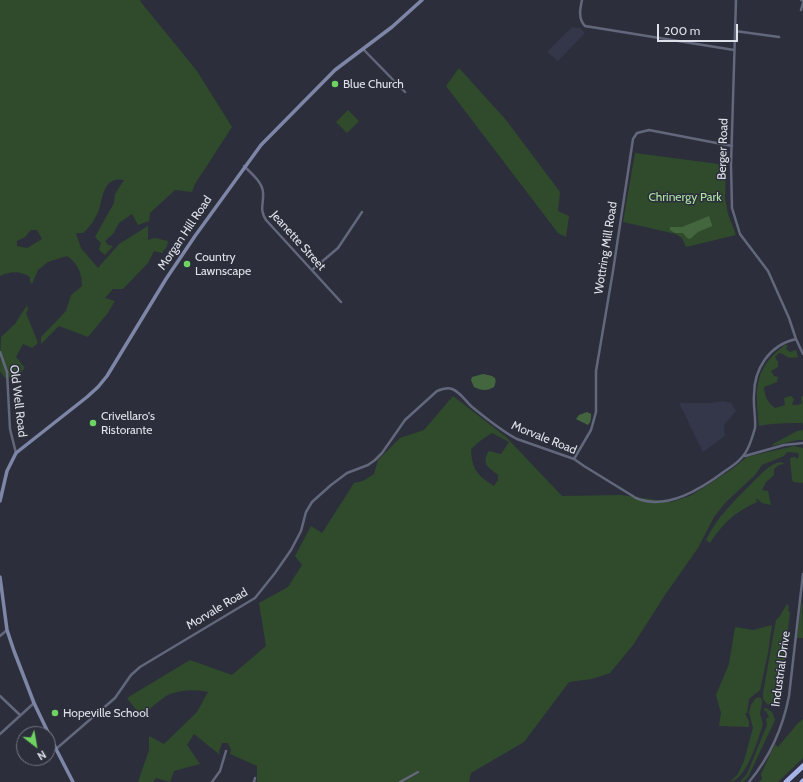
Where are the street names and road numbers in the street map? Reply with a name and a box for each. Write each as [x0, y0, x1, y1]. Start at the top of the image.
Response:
street label: Berger Road [715, 118, 731, 180]
street label: Morgan Hill Road [155, 193, 215, 273]
street label: Wottring Mill Road [592, 201, 620, 295]
street label: Jeanette Street [267, 208, 329, 274]
street label: Old Well Road [6, 364, 30, 438]
street label: Morvale Road [509, 418, 579, 458]
street label: Morvale Road [184, 585, 250, 633]
street label: Industrial Drive [769, 630, 793, 708]

